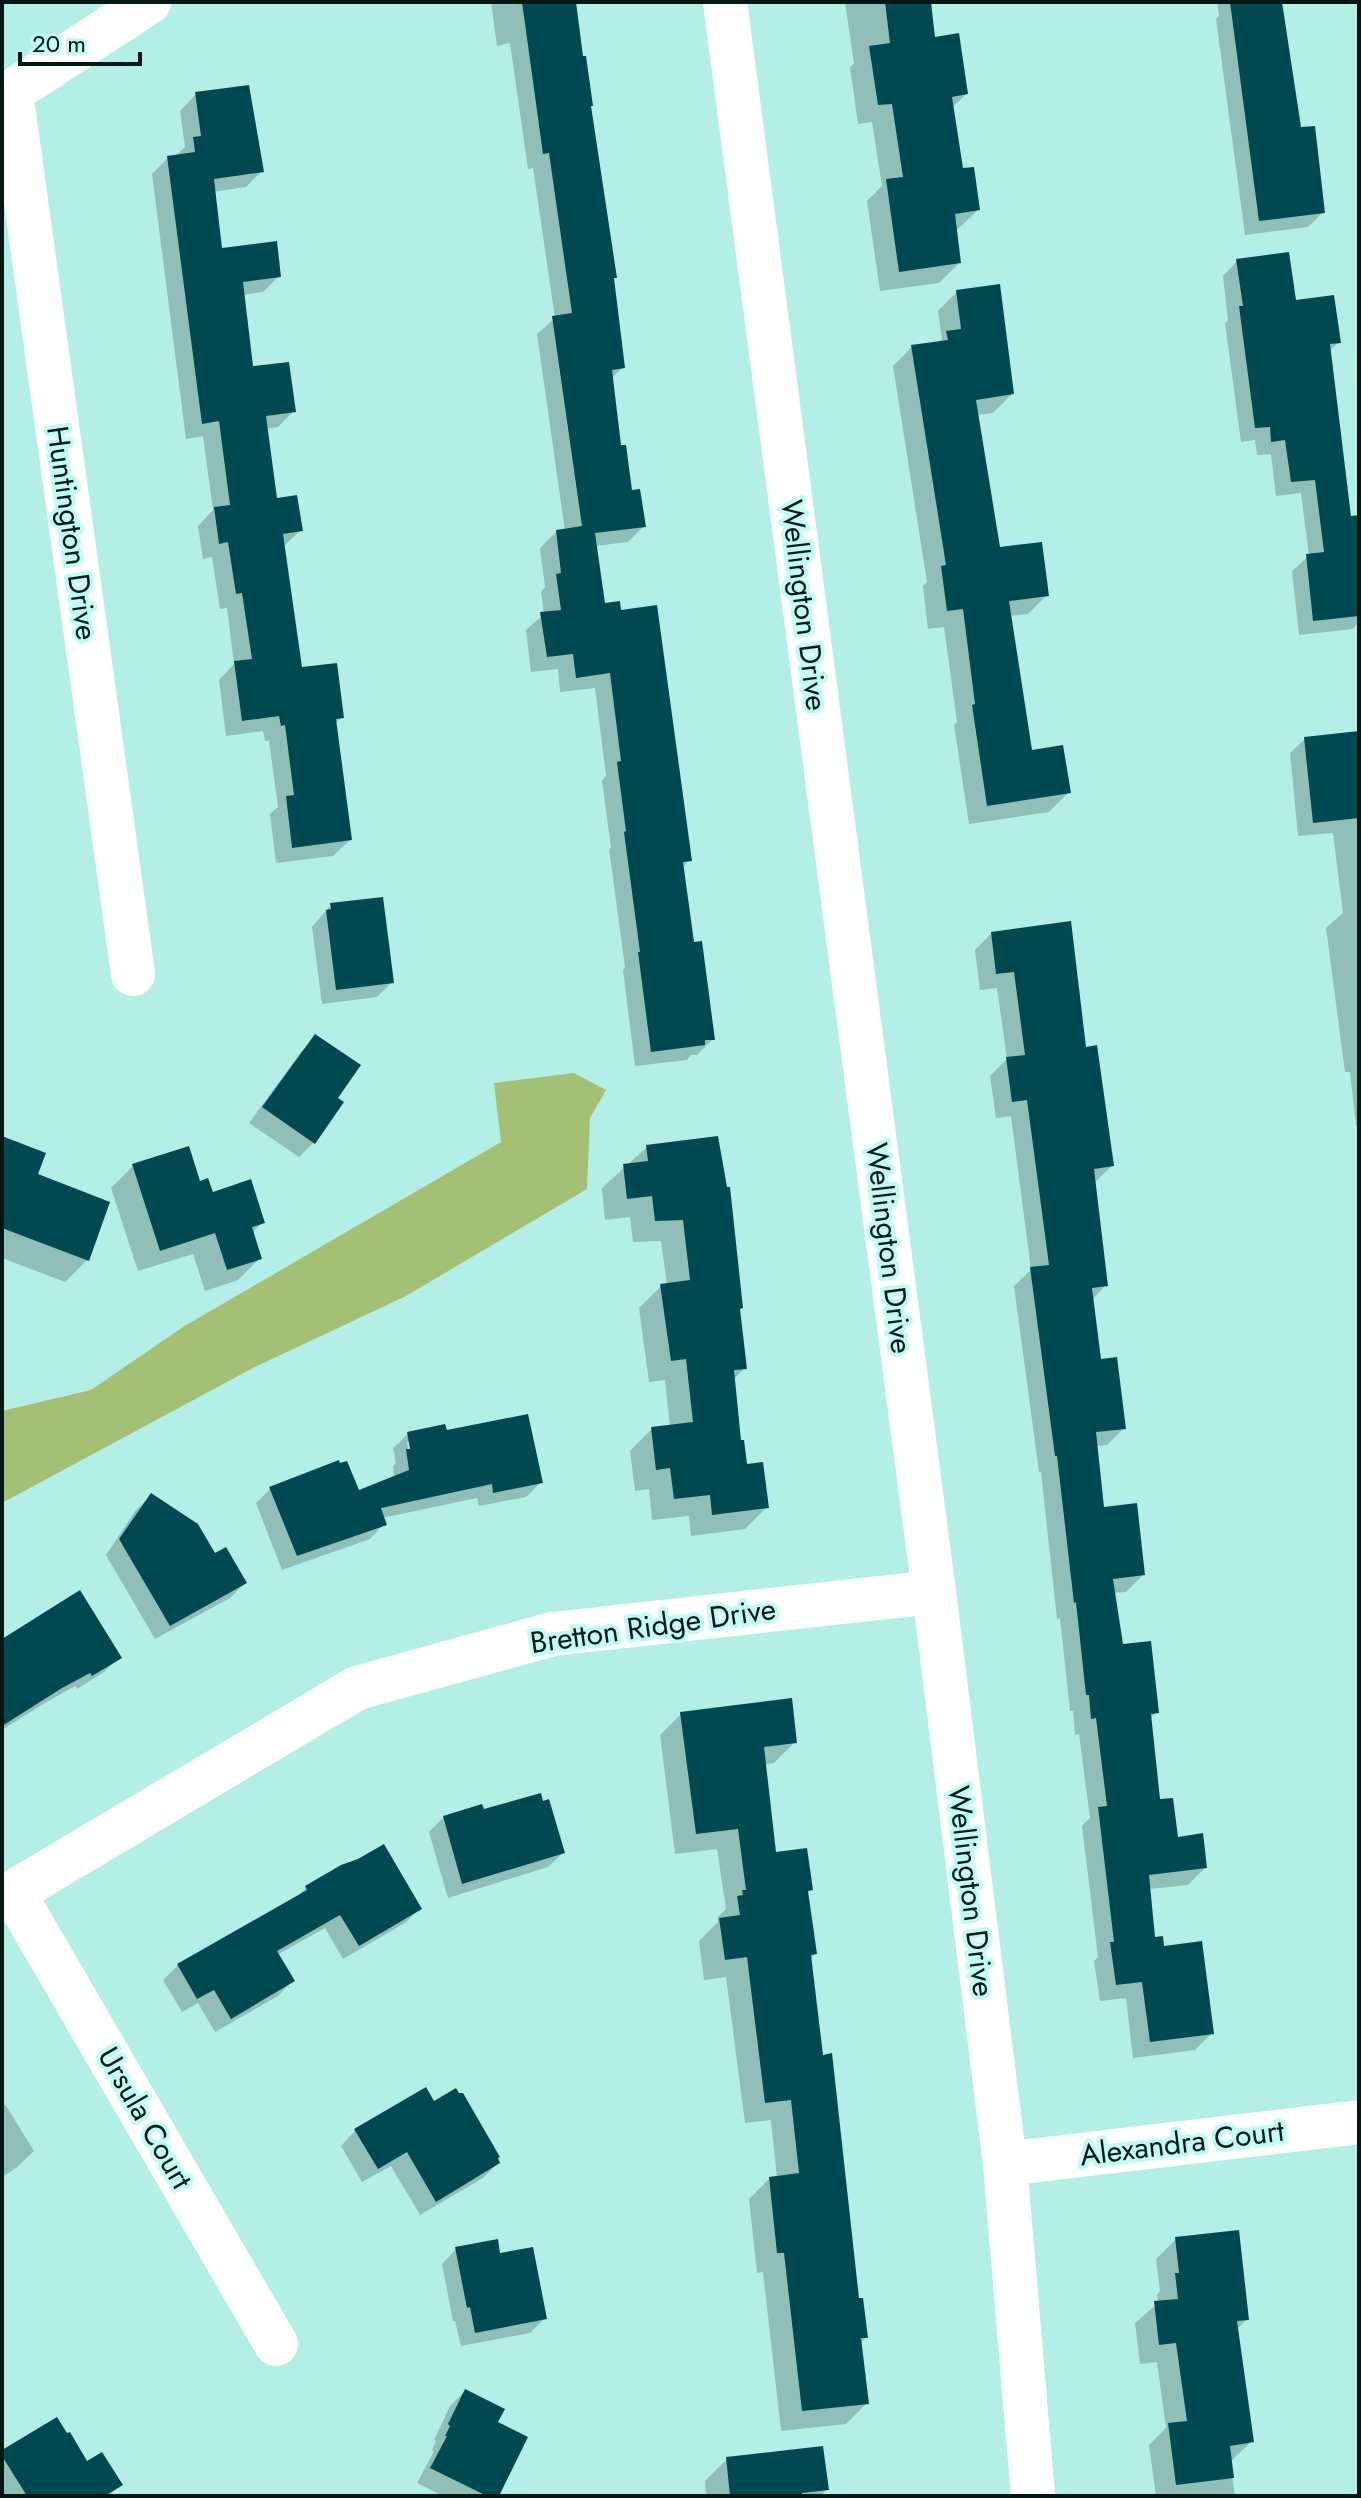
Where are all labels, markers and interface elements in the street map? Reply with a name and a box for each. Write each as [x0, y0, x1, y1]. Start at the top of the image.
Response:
scale bar [20, 16, 140, 66]
text: 20 m [32, 26, 86, 61]
street label: Huntington Drive [36, 423, 109, 643]
street label: Wellington Drive [770, 497, 839, 713]
street label: Wellington Drive [855, 1140, 924, 1356]
street label: Bretton Ridge Drive [527, 1587, 778, 1664]
street label: Wellington Drive [937, 1783, 1006, 1999]
street label: Ursula Court [87, 2039, 204, 2197]
street label: Alexandra Court [1077, 2109, 1287, 2176]

